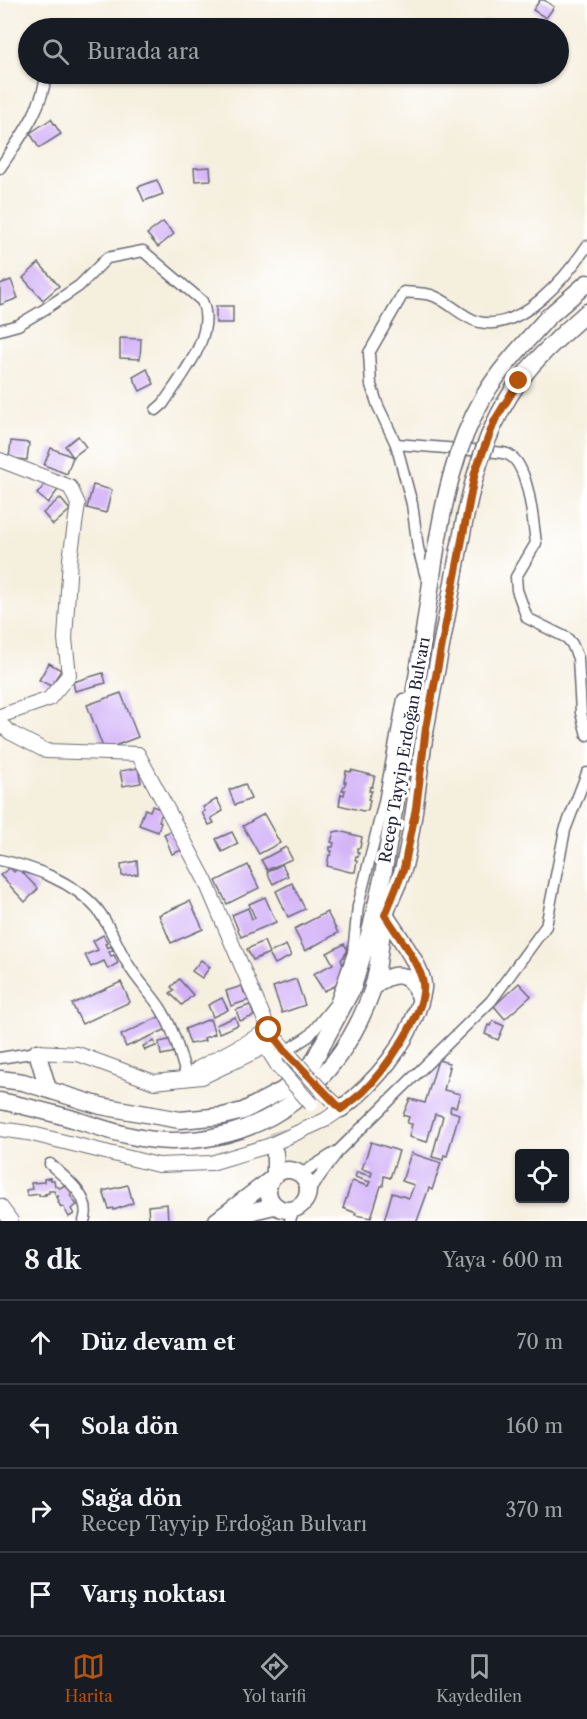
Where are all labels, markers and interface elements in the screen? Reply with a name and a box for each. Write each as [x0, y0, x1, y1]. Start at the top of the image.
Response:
search box [18, 18, 569, 84]
icon: search [39, 35, 72, 68]
text: Burada ara [87, 38, 200, 65]
route end [505, 367, 531, 393]
street label: Recep Tayyip Erdoğan Bulvarı [374, 635, 434, 864]
route start [255, 1016, 281, 1042]
map controls [515, 1149, 569, 1203]
button: locate [515, 1149, 569, 1203]
text: 8 dk [24, 1244, 81, 1276]
text: Yaya · 600 m [443, 1248, 563, 1272]
icon: ahead [24, 1326, 57, 1359]
text: Düz devam et [81, 1329, 235, 1356]
text: 70 m [517, 1330, 563, 1354]
icon: left [24, 1410, 57, 1443]
text: Sola dön [81, 1413, 179, 1440]
text: 160 m [506, 1414, 563, 1438]
text: Sağa dön [81, 1485, 182, 1512]
icon: right [24, 1494, 57, 1527]
text: 370 m [506, 1498, 563, 1522]
text: Recep Tayyip Erdoğan Bulvarı [81, 1512, 367, 1536]
icon: arrive [24, 1578, 57, 1611]
text: Varış noktası [81, 1581, 226, 1608]
tab: Harita [65, 1650, 113, 1706]
tab: Yol tarifi [242, 1650, 306, 1706]
tab: Kaydedilen [436, 1650, 522, 1706]

